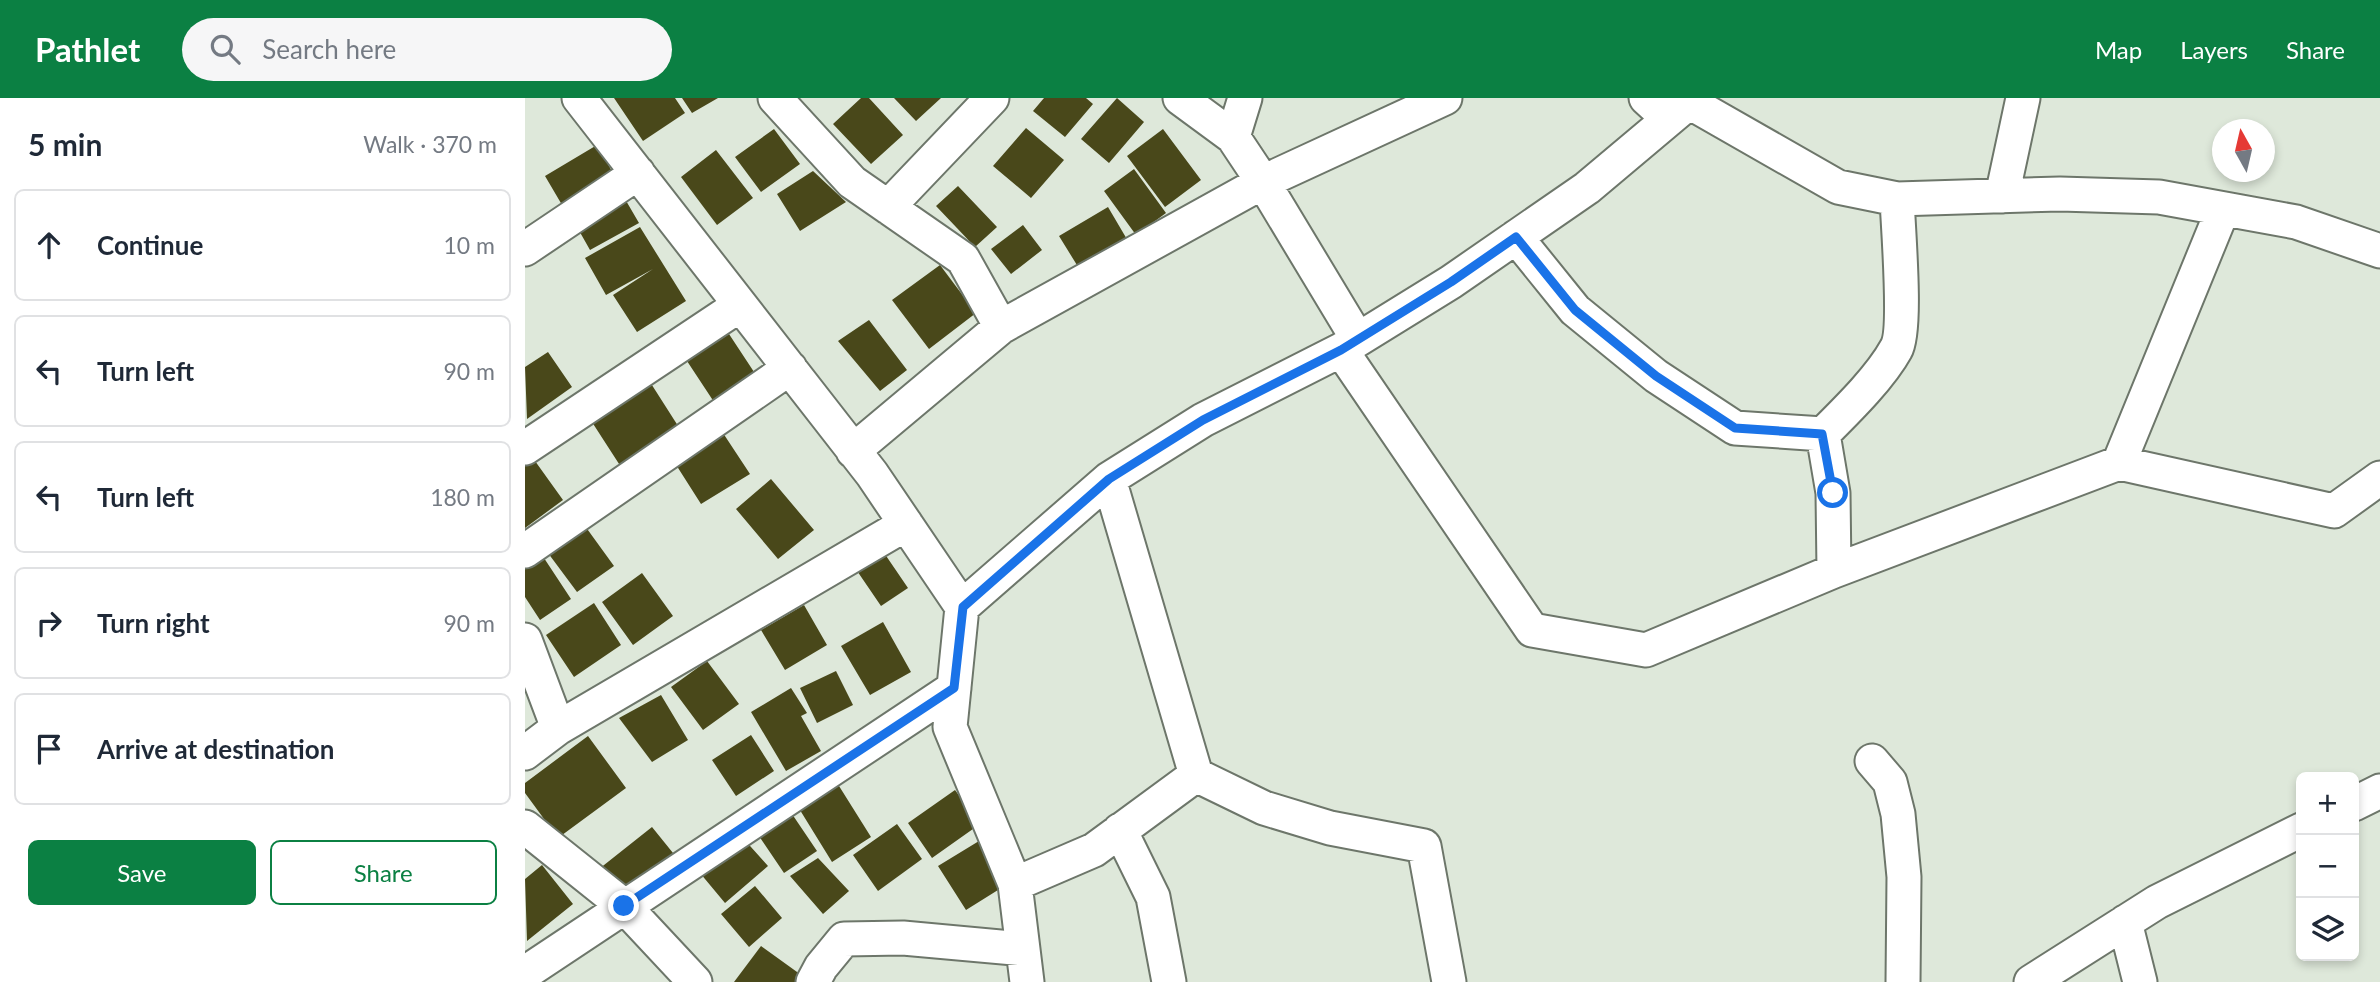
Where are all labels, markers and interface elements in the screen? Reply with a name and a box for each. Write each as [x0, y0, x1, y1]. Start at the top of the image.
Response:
search box [182, 18, 672, 81]
text: Pathlet [35, 29, 140, 69]
icon: search [206, 30, 244, 68]
text: Search here [262, 33, 396, 65]
text: Map [2095, 35, 2142, 64]
text: Layers [2180, 35, 2248, 64]
text: Share [2286, 35, 2345, 64]
north arrow [2212, 119, 2275, 182]
text: 5 min [28, 126, 102, 162]
text: Walk · 370 m [363, 130, 497, 158]
icon: ahead [30, 226, 68, 264]
text: Continue [97, 229, 203, 261]
text: 10 m [444, 231, 495, 259]
icon: left [30, 352, 68, 390]
text: Turn left [97, 355, 194, 387]
text: 90 m [444, 357, 495, 385]
route start [1817, 477, 1848, 508]
icon: left [30, 478, 68, 516]
text: Turn left [97, 481, 194, 513]
text: 180 m [430, 483, 495, 511]
icon: right [30, 604, 68, 642]
text: Turn right [97, 607, 210, 639]
text: 90 m [444, 609, 495, 637]
icon: arrive [30, 730, 68, 768]
text: Arrive at destination [97, 733, 334, 765]
map controls [2296, 772, 2359, 961]
button: + [2296, 772, 2359, 835]
button: − [2296, 835, 2359, 898]
button: Save [28, 840, 256, 905]
button: Share [270, 840, 497, 905]
route end [608, 890, 639, 921]
button: layers [2296, 898, 2359, 961]

